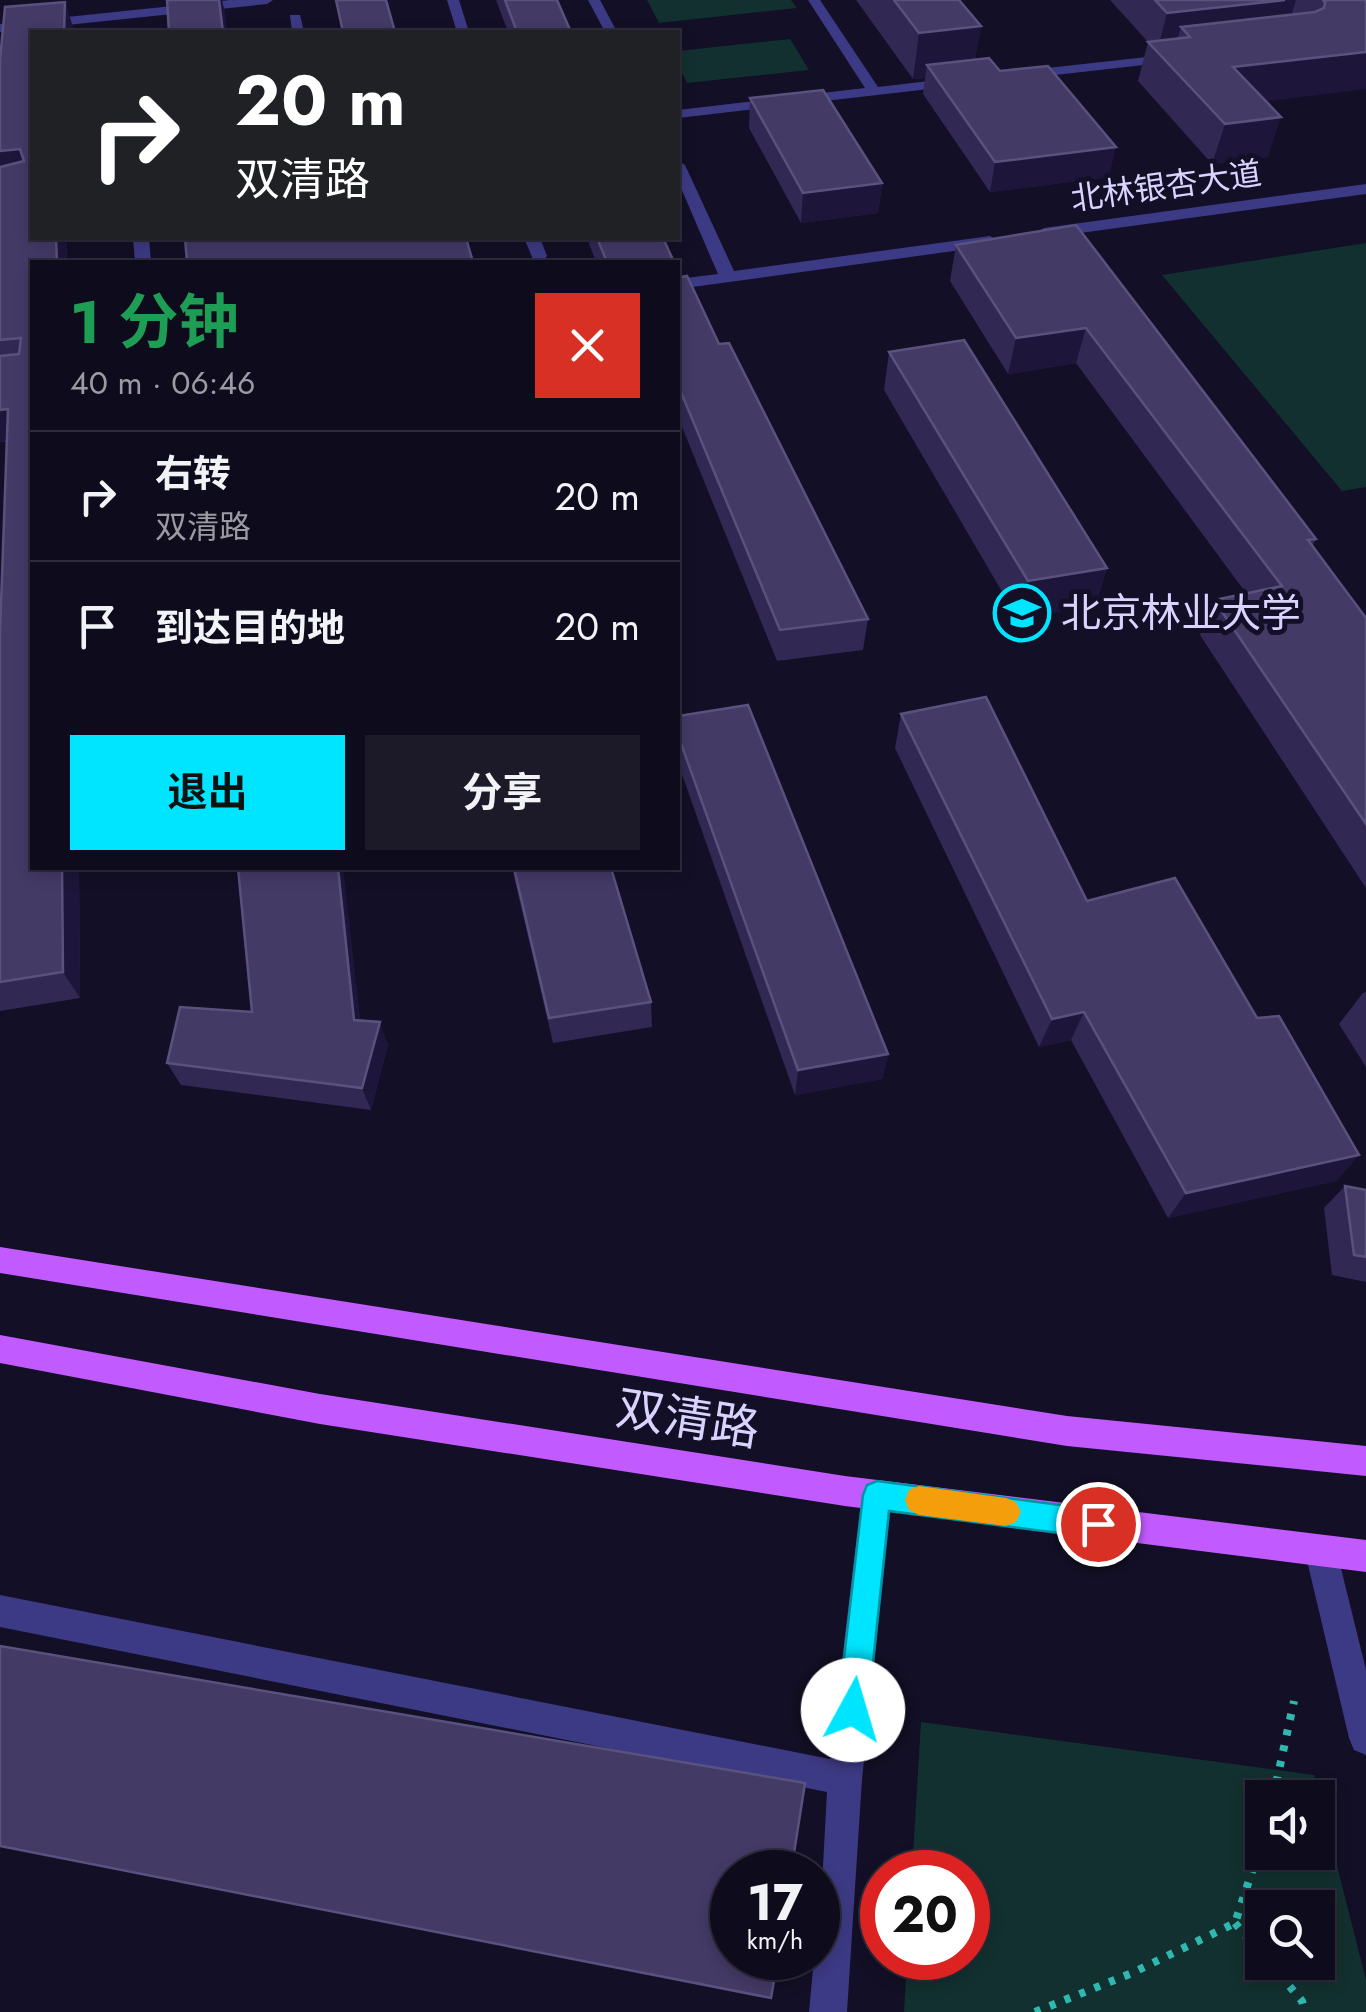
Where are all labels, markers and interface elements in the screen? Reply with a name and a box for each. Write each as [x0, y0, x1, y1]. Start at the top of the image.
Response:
text: 20 m [235, 50, 406, 151]
icon: right [70, 70, 200, 200]
text: 双清路 [235, 147, 370, 212]
street label: 北林银杏大道 [1068, 150, 1264, 222]
text: 1 分钟 [70, 279, 239, 366]
button: close [535, 293, 640, 398]
text: 40 m · 06:46 [70, 360, 256, 406]
text: 右转 [155, 446, 231, 501]
icon: right [70, 469, 125, 524]
text: 20 m [555, 469, 640, 524]
text: 双清路 [155, 504, 251, 550]
school or university icon: 北京林业大学 [992, 583, 1052, 643]
place label: 北京林业大学 [1061, 584, 1301, 642]
icon: arrive [70, 599, 125, 654]
text: 20 m [555, 599, 640, 654]
text: 到达目的地 [155, 600, 345, 655]
button: 退出 [70, 735, 345, 850]
button: 分享 [365, 735, 640, 850]
street label: 双清路 [611, 1373, 764, 1464]
pin [1056, 1482, 1141, 1567]
icon: arrive [1071, 1497, 1126, 1552]
position arrow [801, 1658, 905, 1762]
map controls [1245, 1780, 1335, 1980]
button: sound [1245, 1780, 1335, 1870]
speed limit sign: 20 [860, 1850, 990, 1980]
text: 17 [747, 1866, 803, 1939]
button: search [1245, 1890, 1335, 1980]
text: km/h [747, 1922, 803, 1958]

